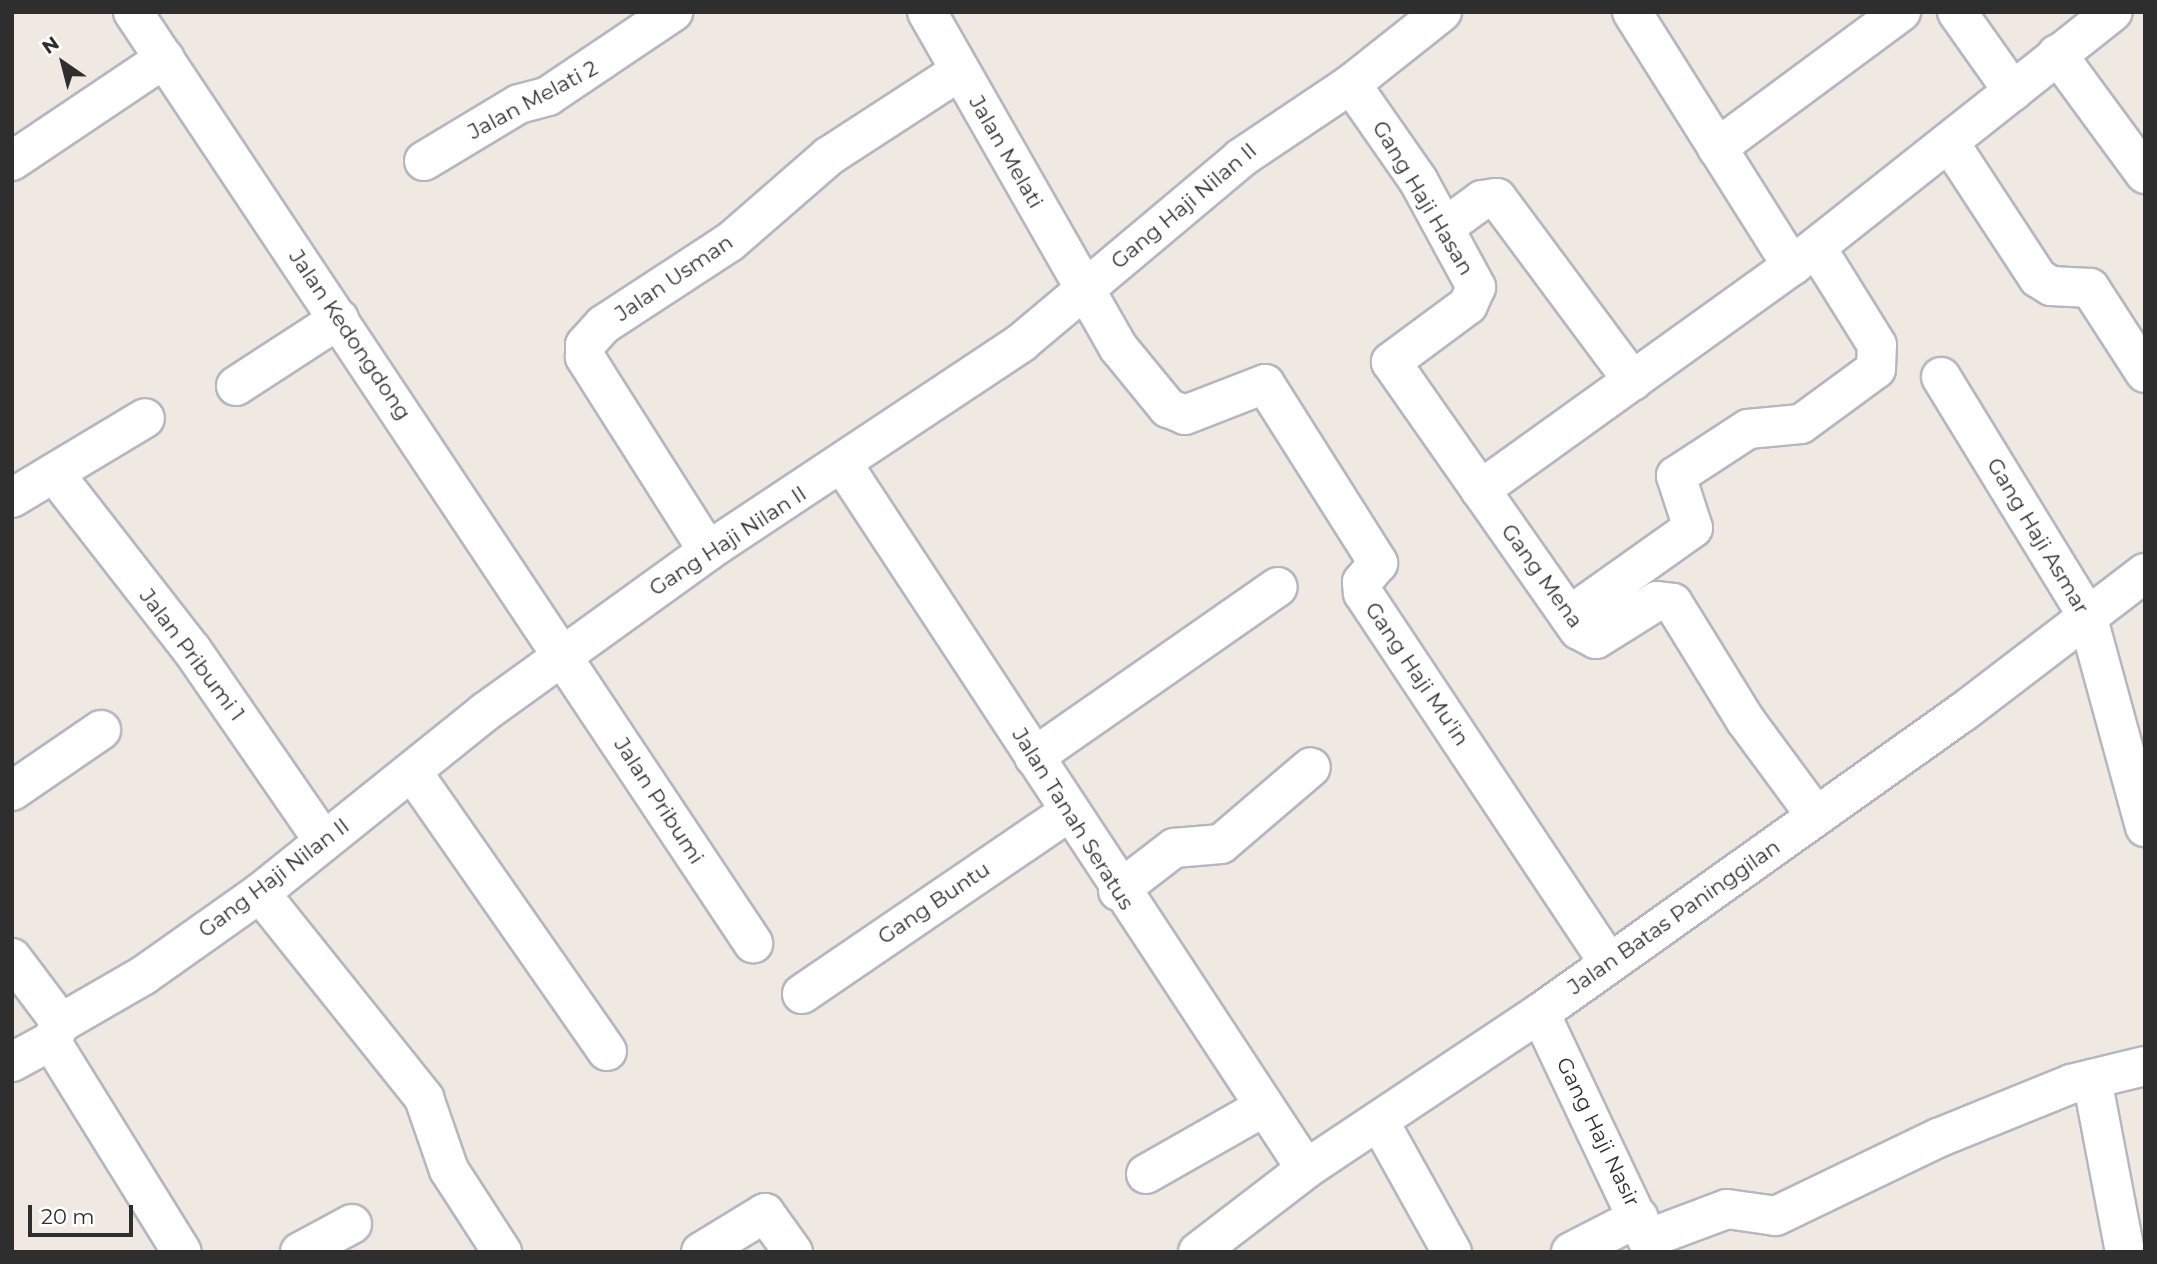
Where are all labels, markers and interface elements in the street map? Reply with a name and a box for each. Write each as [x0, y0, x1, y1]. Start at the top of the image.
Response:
north arrow [28, 28, 98, 98]
text: N [38, 32, 64, 59]
street label: Jalan Melati 2 [464, 55, 602, 145]
street label: Jalan Melati [964, 91, 1048, 213]
street label: Gang Haji Hasan [1367, 116, 1479, 280]
street label: Gang Haji Nilan II [1106, 138, 1262, 274]
street label: Jalan Usman [610, 229, 738, 327]
street label: Jalan Kedongdong [284, 245, 416, 425]
street label: Gang Haji Asmar [1982, 453, 2094, 619]
street label: Gang Haji Nilan II [645, 481, 811, 601]
street label: Gang Mena [1496, 519, 1588, 633]
street label: Jalan Pribumi 1 [134, 584, 250, 726]
street label: Gang Haji Mu'in [1360, 598, 1474, 750]
street label: Jalan Tanah Seratus [1007, 724, 1139, 914]
street label: Jalan Pribumi [609, 733, 709, 869]
street label: Gang Haji Nilan II [194, 813, 354, 943]
street label: Jalan Batas Paninggilan [1563, 834, 1785, 1000]
street label: Gang Buntu [873, 856, 995, 950]
street label: Gang Haji Nasir [1551, 1053, 1645, 1211]
scale bar [32, 1190, 136, 1234]
text: 20 m [41, 1204, 95, 1229]

